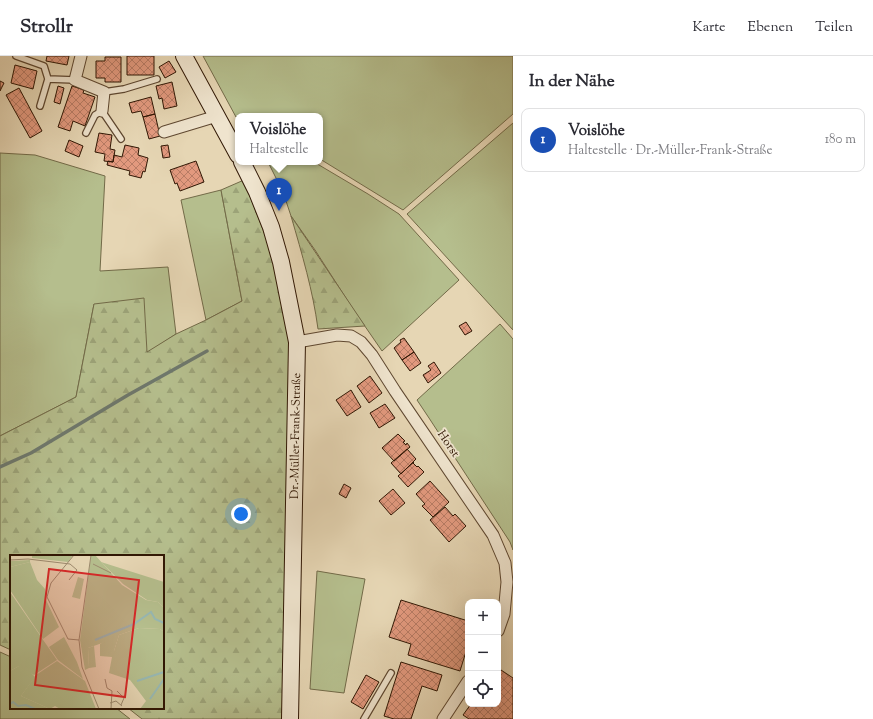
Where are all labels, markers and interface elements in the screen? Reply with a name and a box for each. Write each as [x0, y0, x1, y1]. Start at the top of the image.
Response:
text: Strollr [20, 14, 73, 41]
text: Karte [693, 18, 726, 38]
text: Ebenen [748, 18, 793, 38]
text: Teilen [815, 18, 853, 38]
text: In der Nähe [529, 70, 615, 94]
popup [235, 113, 323, 165]
text: Voislöhe [249, 120, 306, 141]
text: Voislöhe [568, 121, 625, 142]
text: 1 [541, 131, 545, 149]
text: 180 m [825, 131, 856, 149]
text: Haltestelle [249, 141, 309, 159]
text: Haltestelle · Dr.-Müller-Frank-Straße [568, 142, 773, 160]
pin: 1 [266, 178, 292, 211]
street label: Dr.-Müller-Frank-Straße [286, 372, 306, 499]
street label: Horst [432, 427, 464, 461]
your location [231, 504, 251, 524]
inset map [10, 555, 164, 709]
map controls [465, 599, 501, 707]
button: + [465, 599, 501, 635]
button: − [465, 635, 501, 671]
button: locate [465, 671, 501, 707]

